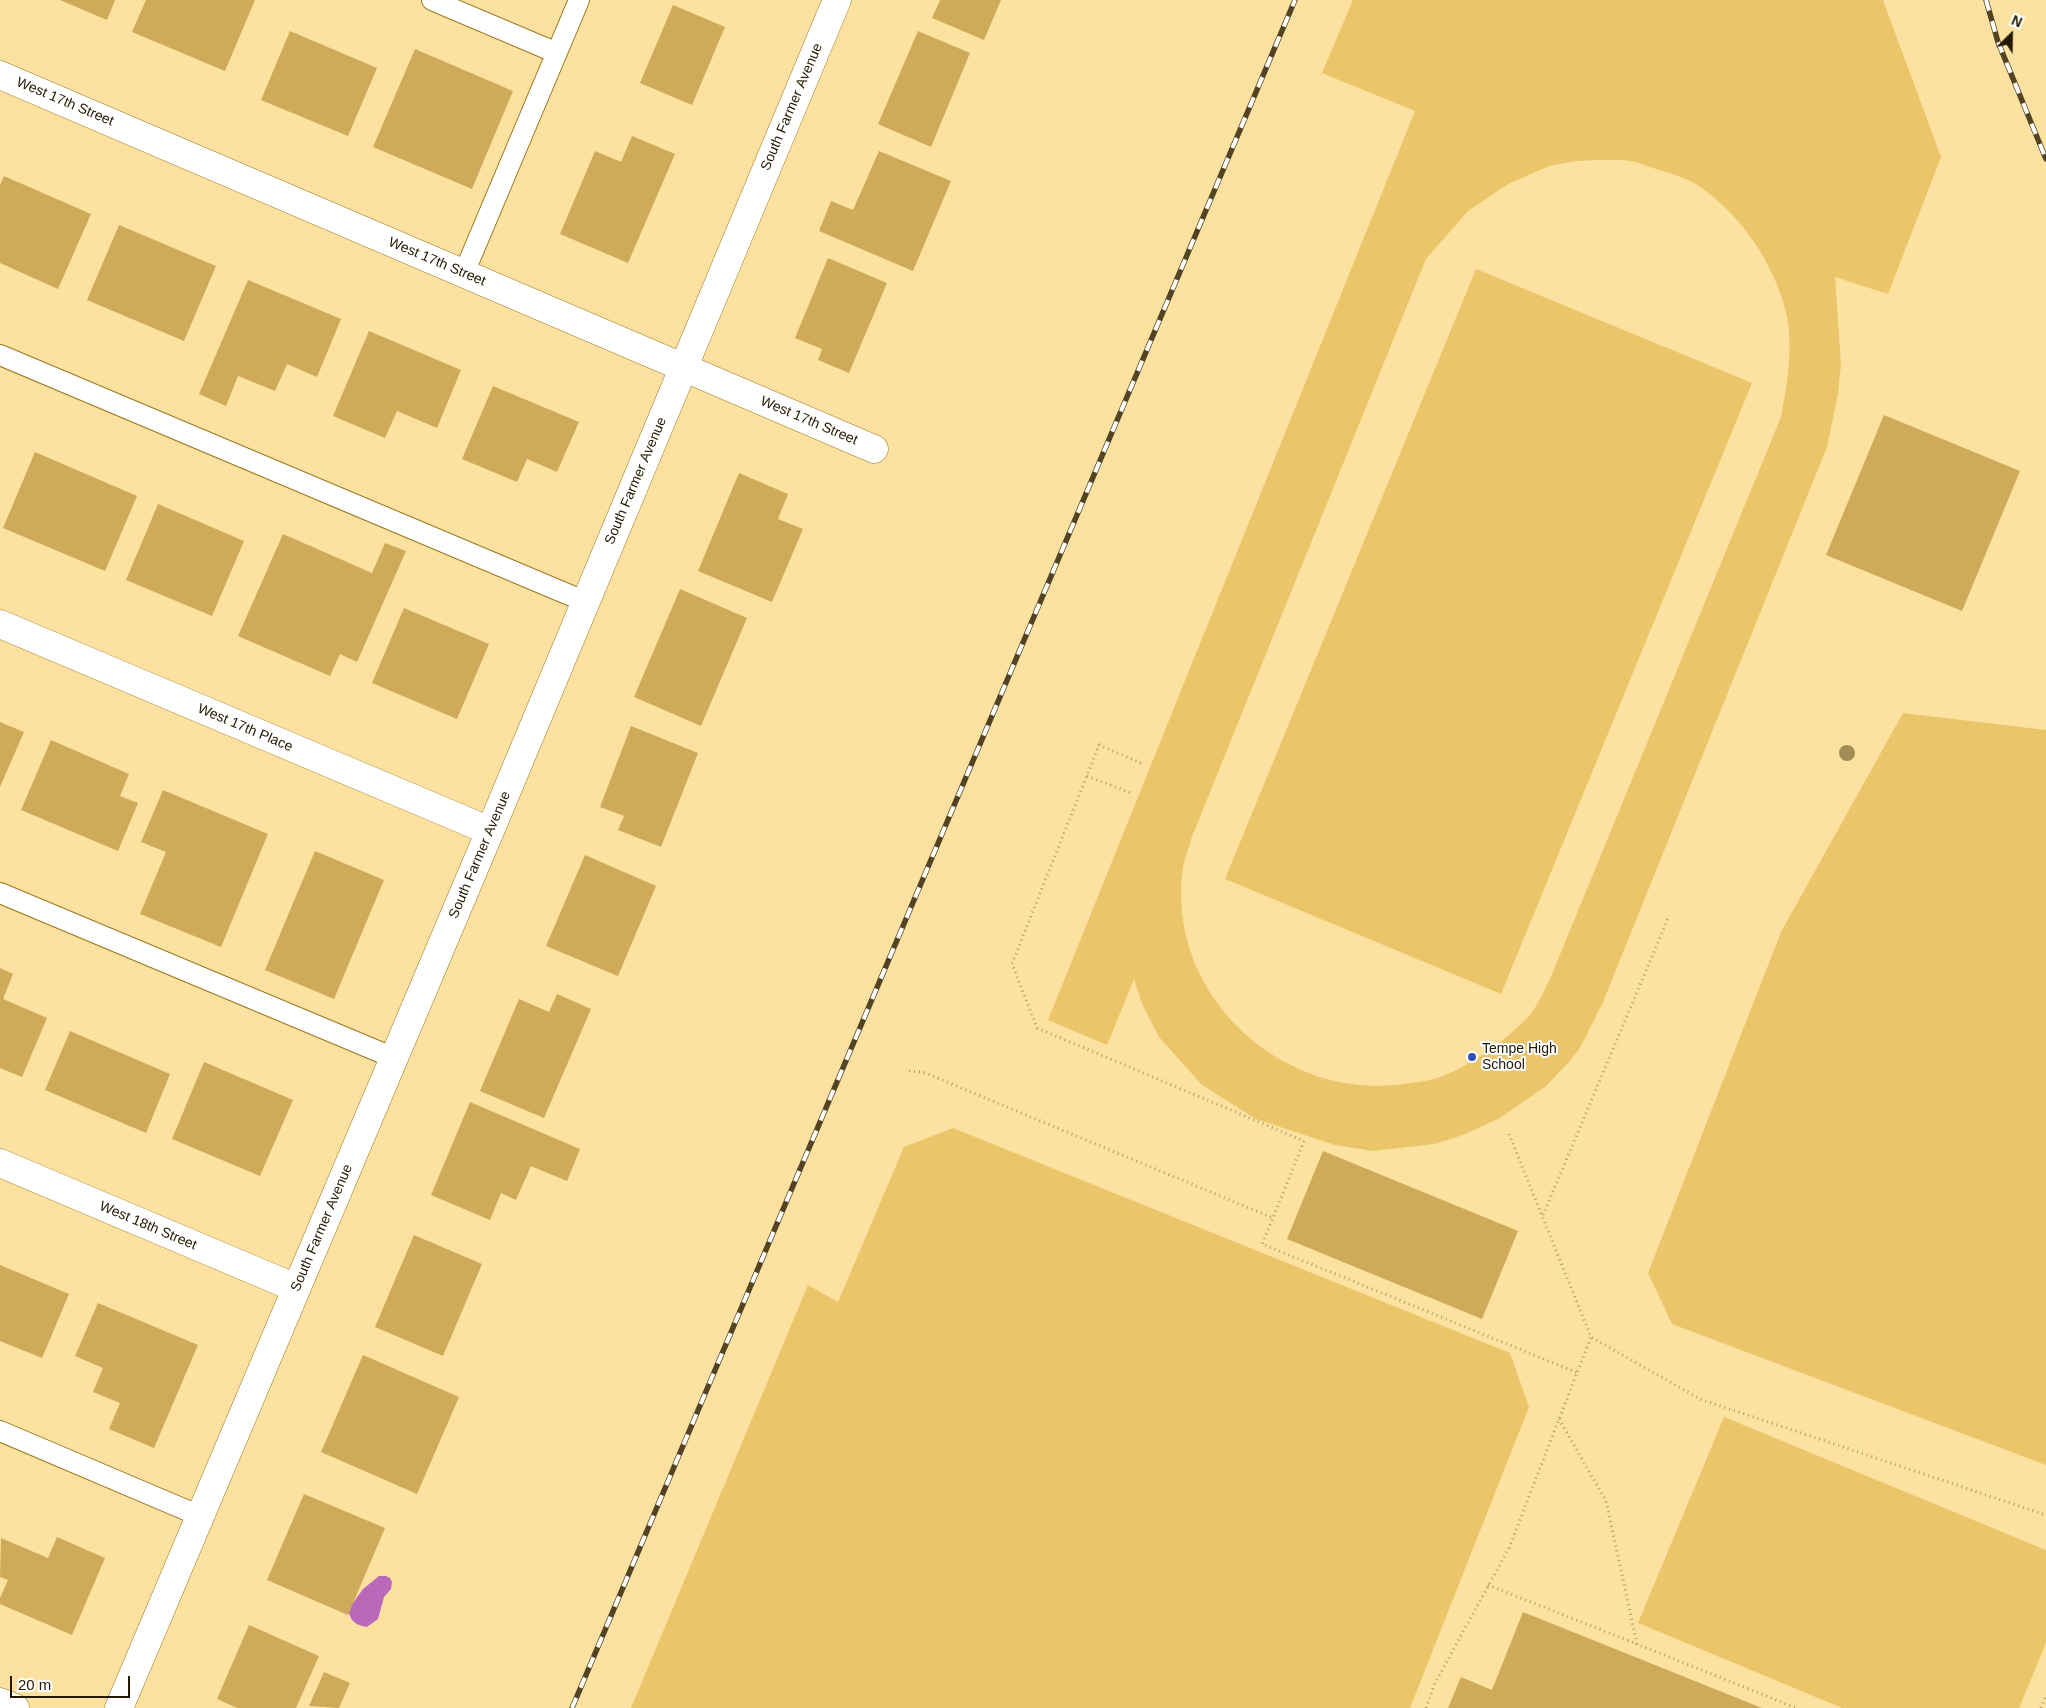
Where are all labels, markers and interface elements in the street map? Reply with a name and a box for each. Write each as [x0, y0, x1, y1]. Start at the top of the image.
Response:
north arrow [1986, 10, 2036, 60]
text: N [2009, 12, 2025, 31]
street label: South Farmer Avenue [758, 41, 826, 173]
street label: West 17th Street [14, 74, 116, 130]
street label: West 17th Street [386, 234, 488, 290]
street label: West 17th Street [758, 393, 860, 449]
street label: South Farmer Avenue [602, 415, 670, 547]
street label: West 17th Place [195, 700, 295, 756]
street label: South Farmer Avenue [446, 789, 514, 921]
place label: Tempe High School [1482, 1041, 1557, 1074]
marker: Tempe High School [1466, 1051, 1478, 1063]
street label: South Farmer Avenue [288, 1162, 356, 1294]
street label: West 18th Street [97, 1198, 199, 1254]
scale bar [12, 1666, 132, 1698]
text: 20 m [18, 1676, 51, 1693]

